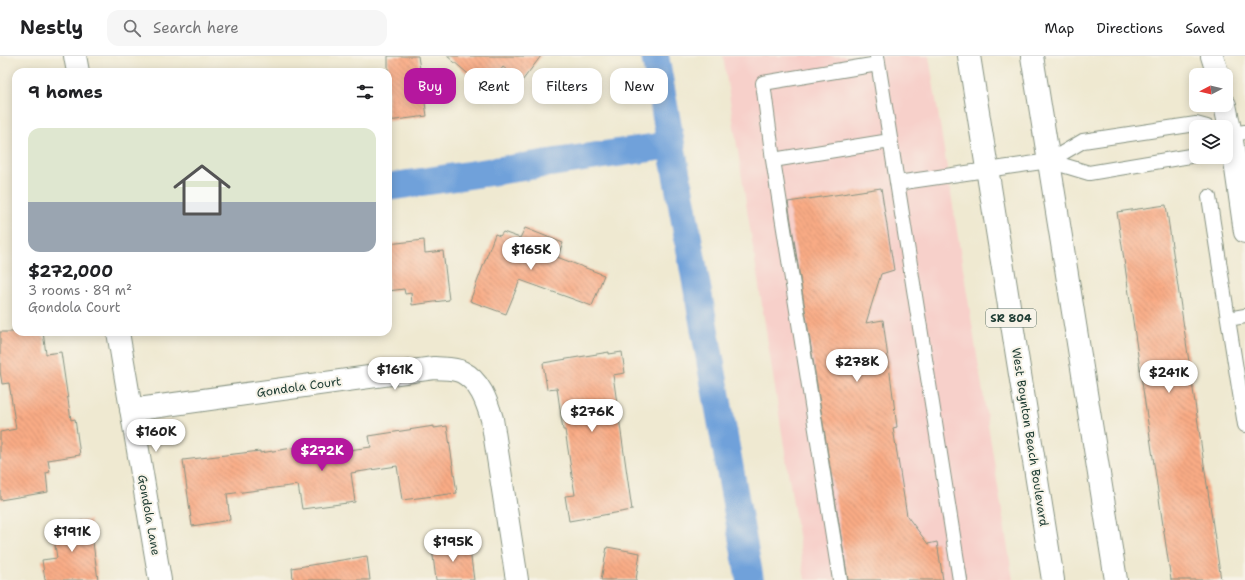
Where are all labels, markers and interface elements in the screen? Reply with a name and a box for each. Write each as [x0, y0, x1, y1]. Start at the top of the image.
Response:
search box [107, 10, 387, 46]
text: Nestly [20, 15, 83, 40]
icon: search [121, 17, 143, 39]
text: Search here [153, 18, 239, 38]
text: Map [1045, 19, 1075, 37]
text: Directions [1097, 19, 1163, 37]
text: Saved [1185, 19, 1225, 37]
chip: Buy [404, 68, 456, 104]
chip: Rent [464, 68, 524, 104]
chip: Filters [532, 68, 602, 104]
chip: New [610, 68, 668, 104]
north arrow [1189, 68, 1233, 112]
map controls [1189, 68, 1233, 164]
text: 9 homes [28, 81, 103, 103]
icon: filters [354, 81, 376, 103]
button: layers [1189, 120, 1233, 164]
icon: home [166, 154, 238, 226]
pin: $165K [503, 237, 559, 271]
text: $165K [511, 241, 551, 258]
text: $272,000 [28, 260, 113, 282]
text: 3 rooms · 89 m² [28, 282, 132, 299]
text: Gondola Court [28, 299, 120, 316]
road number: SR 804 [986, 309, 1036, 327]
street label: West Boynton Beach Boulevard [1008, 347, 1052, 528]
pin: $278K [829, 349, 885, 383]
text: $278K [835, 353, 879, 370]
pin: $161K [367, 357, 423, 391]
pin: $241K [1141, 360, 1197, 394]
text: $161K [377, 361, 413, 378]
text: $241K [1149, 364, 1189, 381]
street label: Gondola Court [256, 373, 342, 401]
pin: $276K [564, 399, 620, 433]
text: $276K [570, 403, 614, 420]
pin: $160K [128, 419, 184, 453]
text: $160K [135, 423, 177, 440]
pin: $272K [294, 438, 350, 472]
text: $272K [300, 442, 344, 459]
street label: Gondola Lane [134, 473, 164, 557]
pin: $191K [44, 519, 100, 553]
text: $191K [53, 523, 91, 540]
pin: $195K [425, 529, 481, 563]
text: $195K [433, 533, 473, 550]

